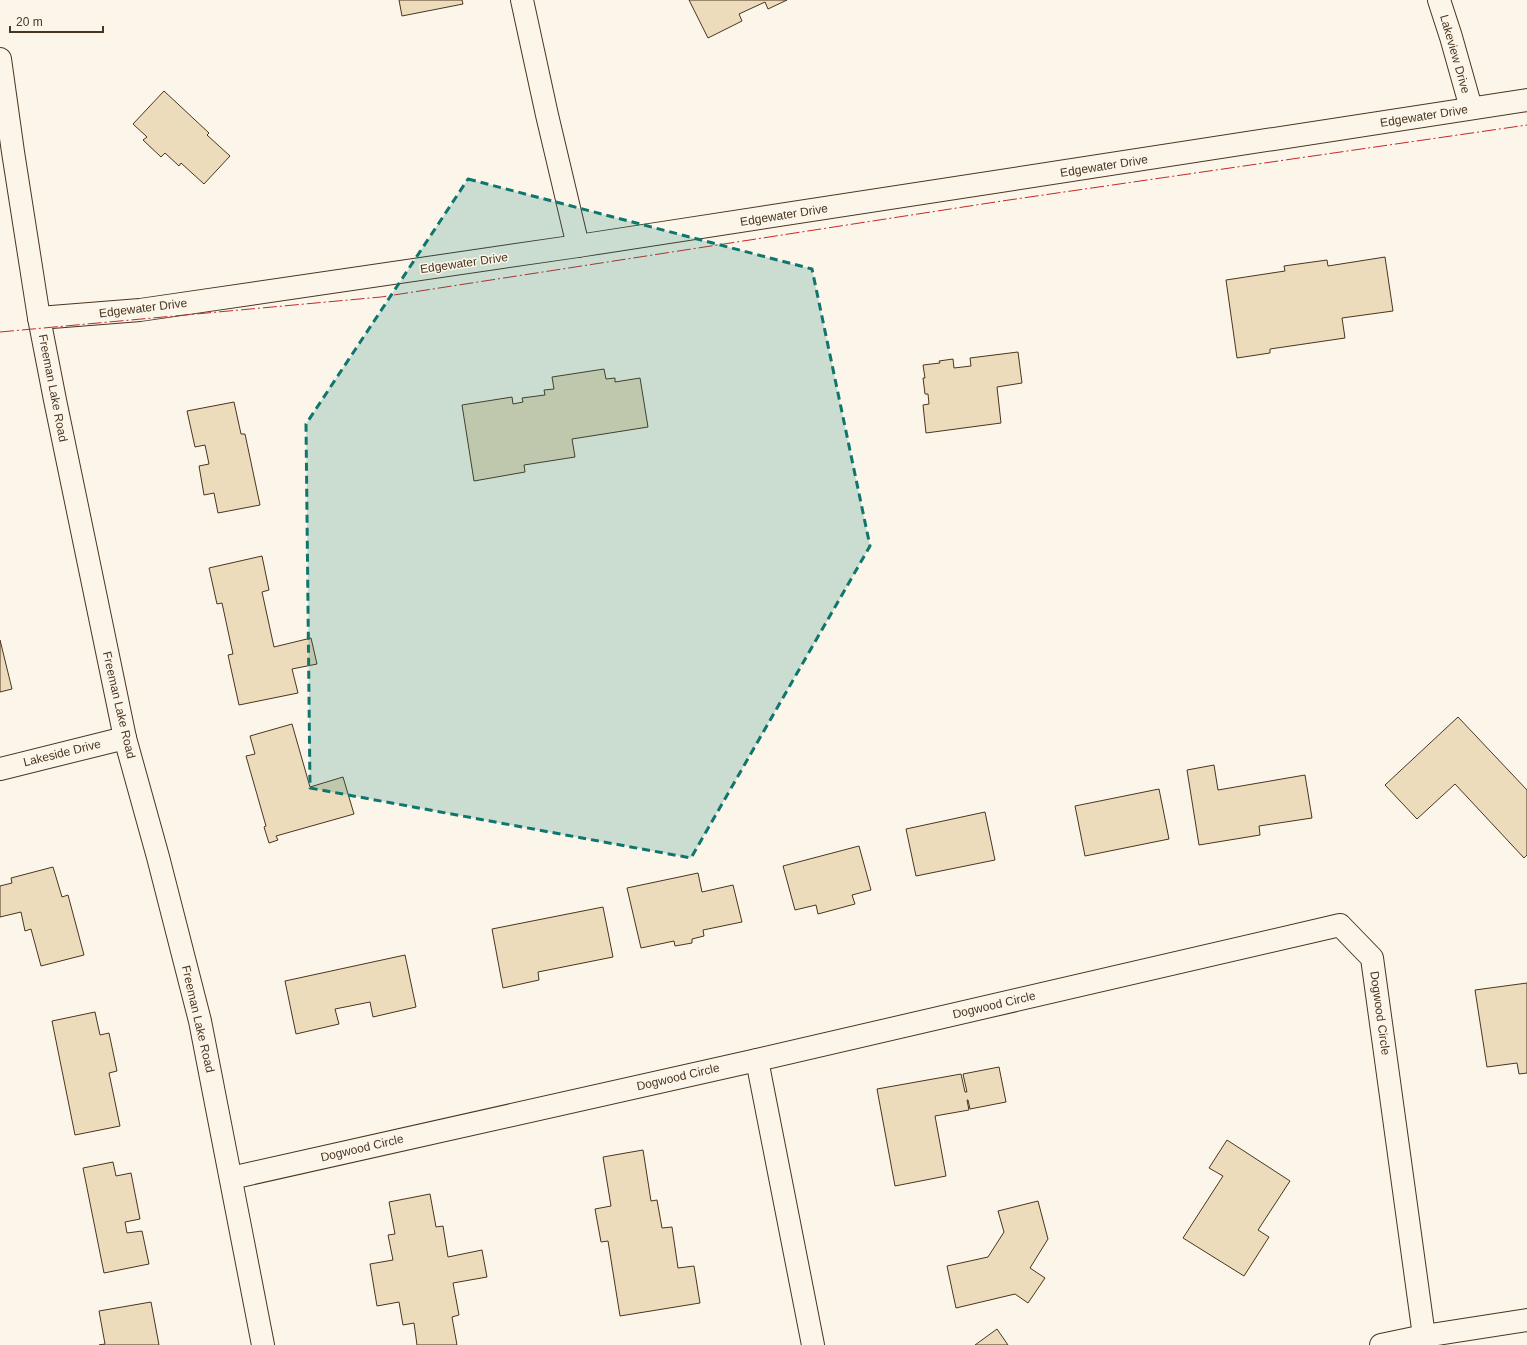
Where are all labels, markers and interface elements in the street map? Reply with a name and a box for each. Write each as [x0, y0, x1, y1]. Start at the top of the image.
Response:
scale bar [10, 8, 103, 34]
street label: Lakeview Drive [1437, 13, 1473, 95]
text: 20 m [16, 15, 43, 29]
street label: Edgewater Drive [1379, 102, 1469, 130]
street label: Edgewater Drive [1059, 152, 1149, 180]
street label: Edgewater Drive [739, 201, 829, 229]
street label: Edgewater Drive [419, 250, 509, 276]
street label: Edgewater Drive [98, 296, 188, 320]
street label: Freeman Lake Road [36, 333, 70, 443]
street label: Freeman Lake Road [100, 650, 138, 760]
street label: Lakeside Drive [22, 737, 103, 769]
street label: Freeman Lake Road [179, 964, 217, 1074]
street label: Dogwood Circle [1367, 970, 1393, 1056]
street label: Dogwood Circle [951, 989, 1037, 1021]
street label: Dogwood Circle [635, 1061, 721, 1093]
street label: Dogwood Circle [319, 1132, 405, 1164]

